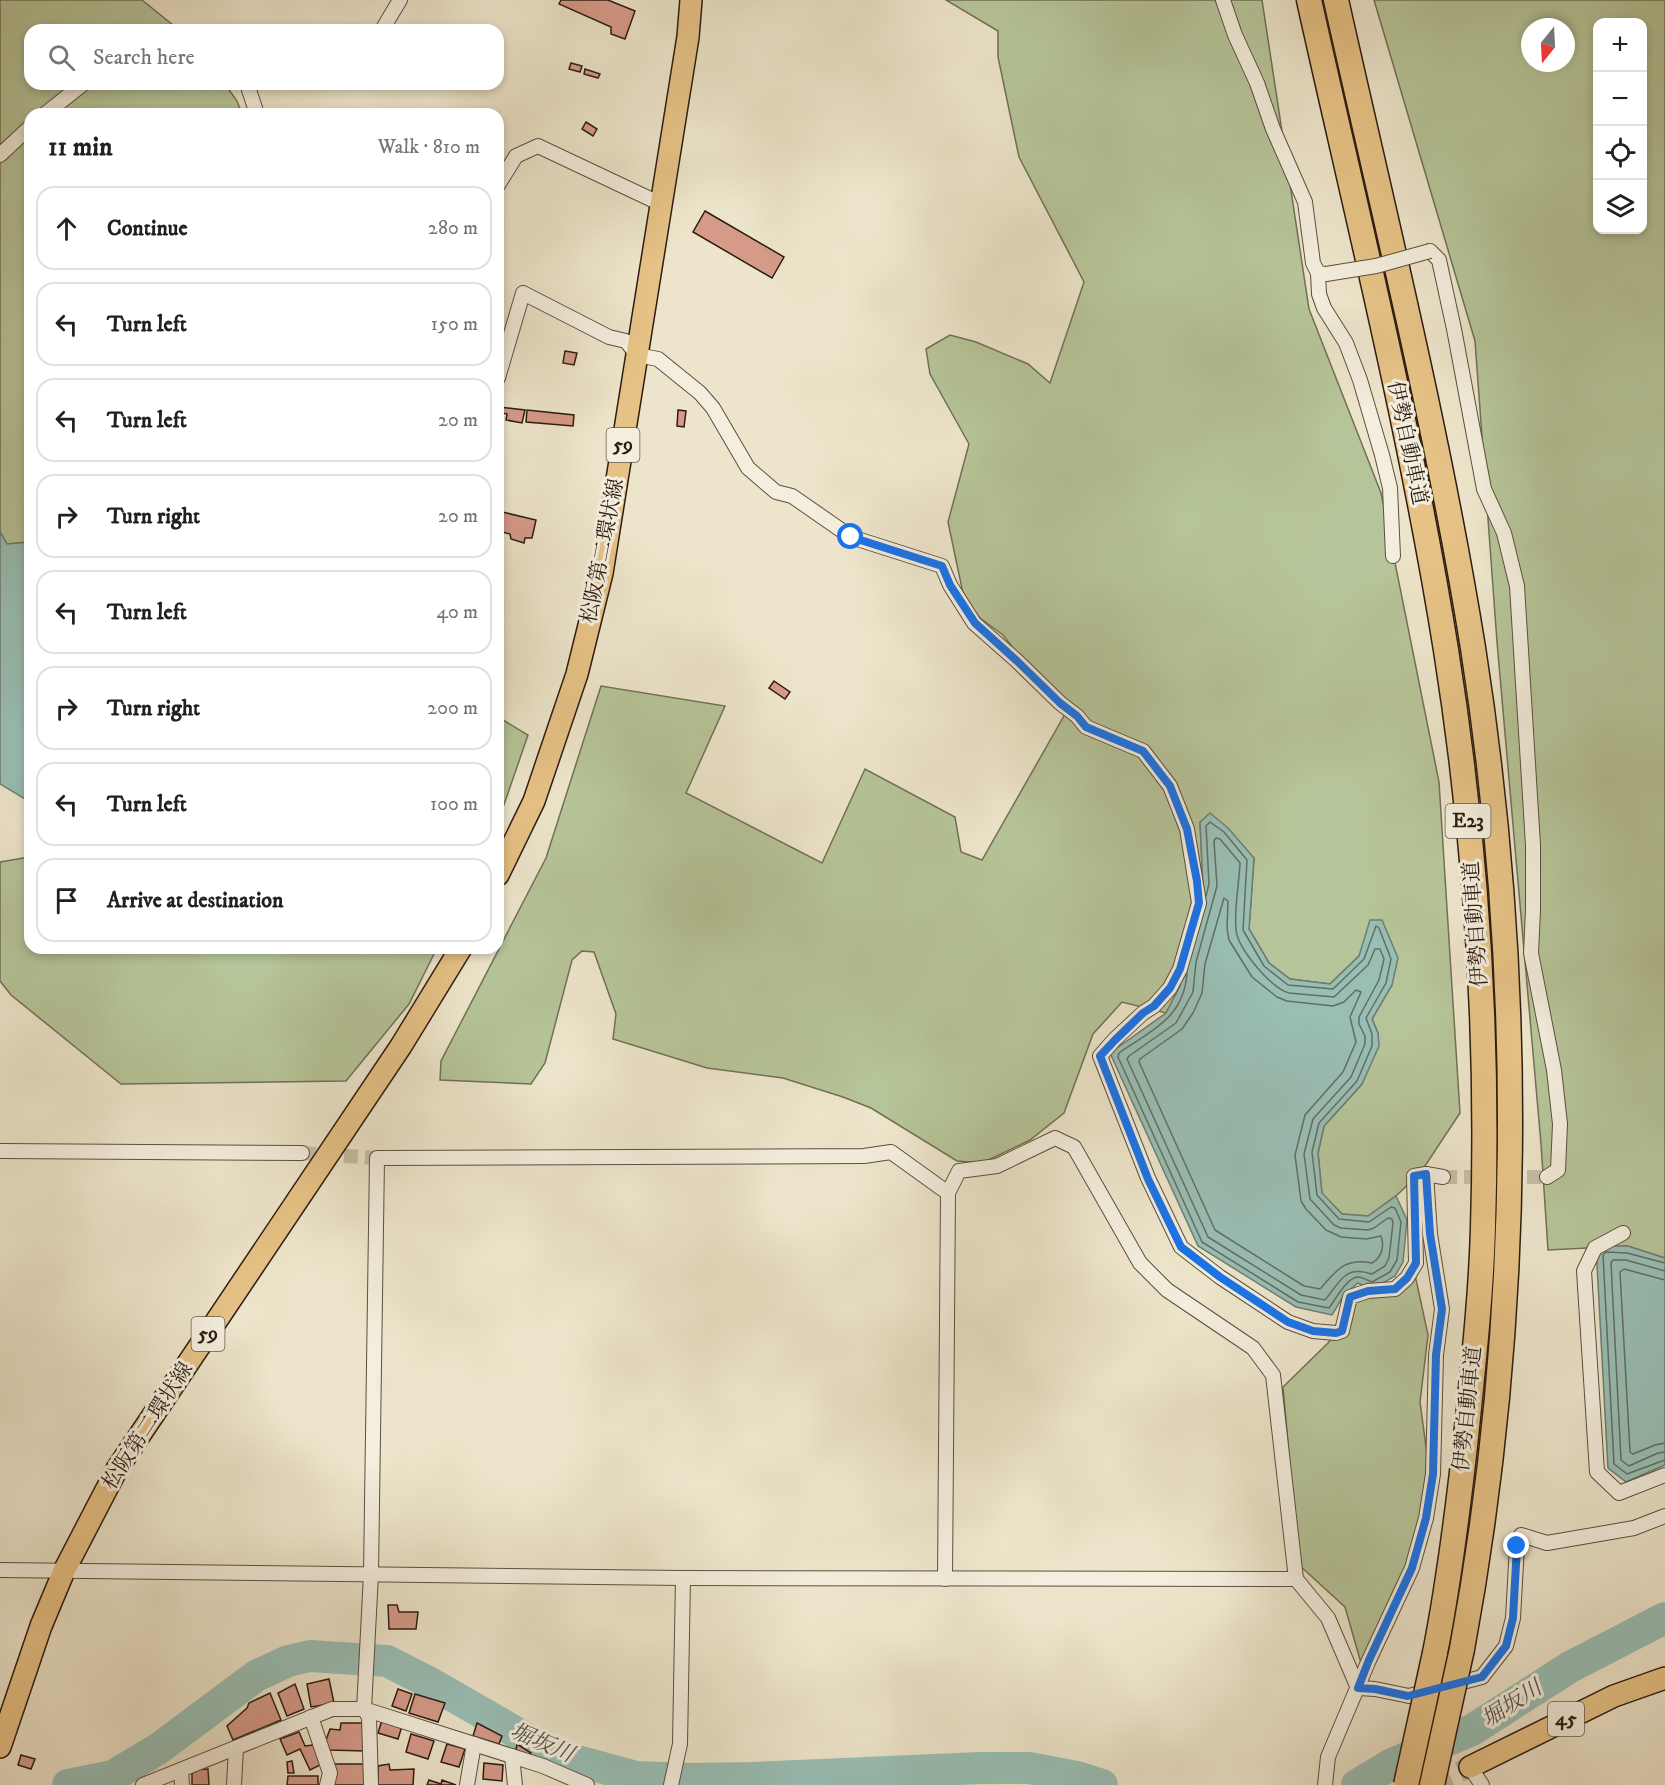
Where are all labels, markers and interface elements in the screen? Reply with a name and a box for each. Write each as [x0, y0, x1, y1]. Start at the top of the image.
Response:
north arrow [1521, 18, 1575, 72]
map controls [1593, 18, 1647, 234]
button: + [1593, 18, 1647, 72]
search box [24, 24, 504, 90]
icon: search [45, 41, 78, 74]
text: Search here [93, 44, 195, 71]
button: − [1593, 72, 1647, 126]
button: locate [1593, 126, 1647, 180]
text: 11 min [48, 131, 113, 164]
text: Walk · 810 m [378, 135, 480, 160]
button: layers [1593, 180, 1647, 234]
icon: ahead [50, 212, 83, 245]
text: Continue [107, 215, 188, 242]
text: 280 m [428, 216, 478, 241]
icon: left [50, 308, 83, 341]
text: Turn left [107, 311, 187, 338]
text: 150 m [431, 312, 478, 337]
street label: 伊勢自動車道 [1381, 379, 1433, 507]
icon: left [50, 404, 83, 437]
text: Turn left [107, 407, 187, 434]
text: 20 m [438, 408, 478, 433]
road number: 59 [606, 428, 640, 462]
street label: 松阪第二環状線 [576, 476, 630, 626]
icon: right [50, 500, 83, 533]
text: Turn right [107, 503, 200, 530]
text: 20 m [438, 504, 478, 529]
route start [837, 523, 863, 549]
icon: left [50, 596, 83, 629]
text: Turn left [107, 599, 187, 626]
text: 40 m [436, 600, 478, 625]
icon: right [50, 692, 83, 725]
text: Turn right [107, 695, 200, 722]
text: 200 m [427, 696, 478, 721]
icon: left [50, 788, 83, 821]
text: Turn left [107, 791, 187, 818]
text: 100 m [430, 792, 478, 817]
road number: E23 [1446, 804, 1490, 838]
street label: 伊勢自動車道 [1459, 860, 1493, 988]
icon: arrive [50, 884, 83, 917]
text: Arrive at destination [107, 887, 284, 914]
road number: 59 [192, 1317, 224, 1351]
street label: 伊勢自動車道 [1448, 1345, 1488, 1473]
street label: 松阪第二環状線 [97, 1357, 199, 1495]
route end [1503, 1532, 1529, 1558]
water label: 堀坂川 [1477, 1674, 1549, 1733]
road number: 45 [1548, 1702, 1584, 1736]
water label: 堀坂川 [506, 1718, 579, 1769]

